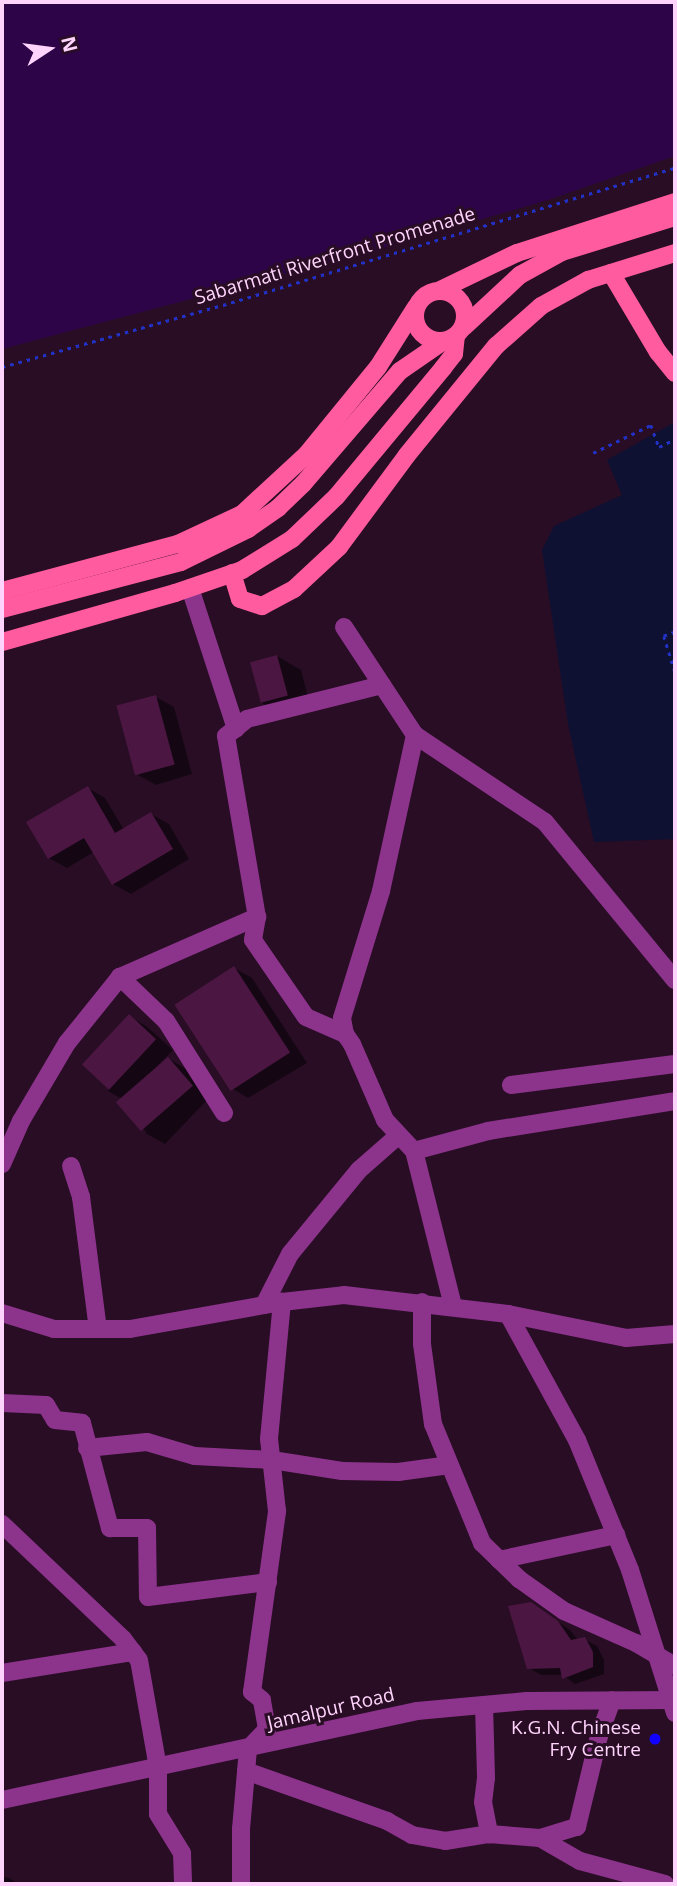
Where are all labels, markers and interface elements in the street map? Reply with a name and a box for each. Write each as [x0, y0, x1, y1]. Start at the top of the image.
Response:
north arrow [14, 14, 84, 84]
text: N [55, 34, 84, 55]
street label: Sabarmati Riverfront Promenade [192, 202, 478, 310]
street label: Jamalpur Road [265, 1683, 397, 1735]
place label: K.G.N. Chinese Fry Centre [511, 1717, 641, 1761]
marker: K.G.N. Chinese Fry Centre [647, 1731, 663, 1747]

